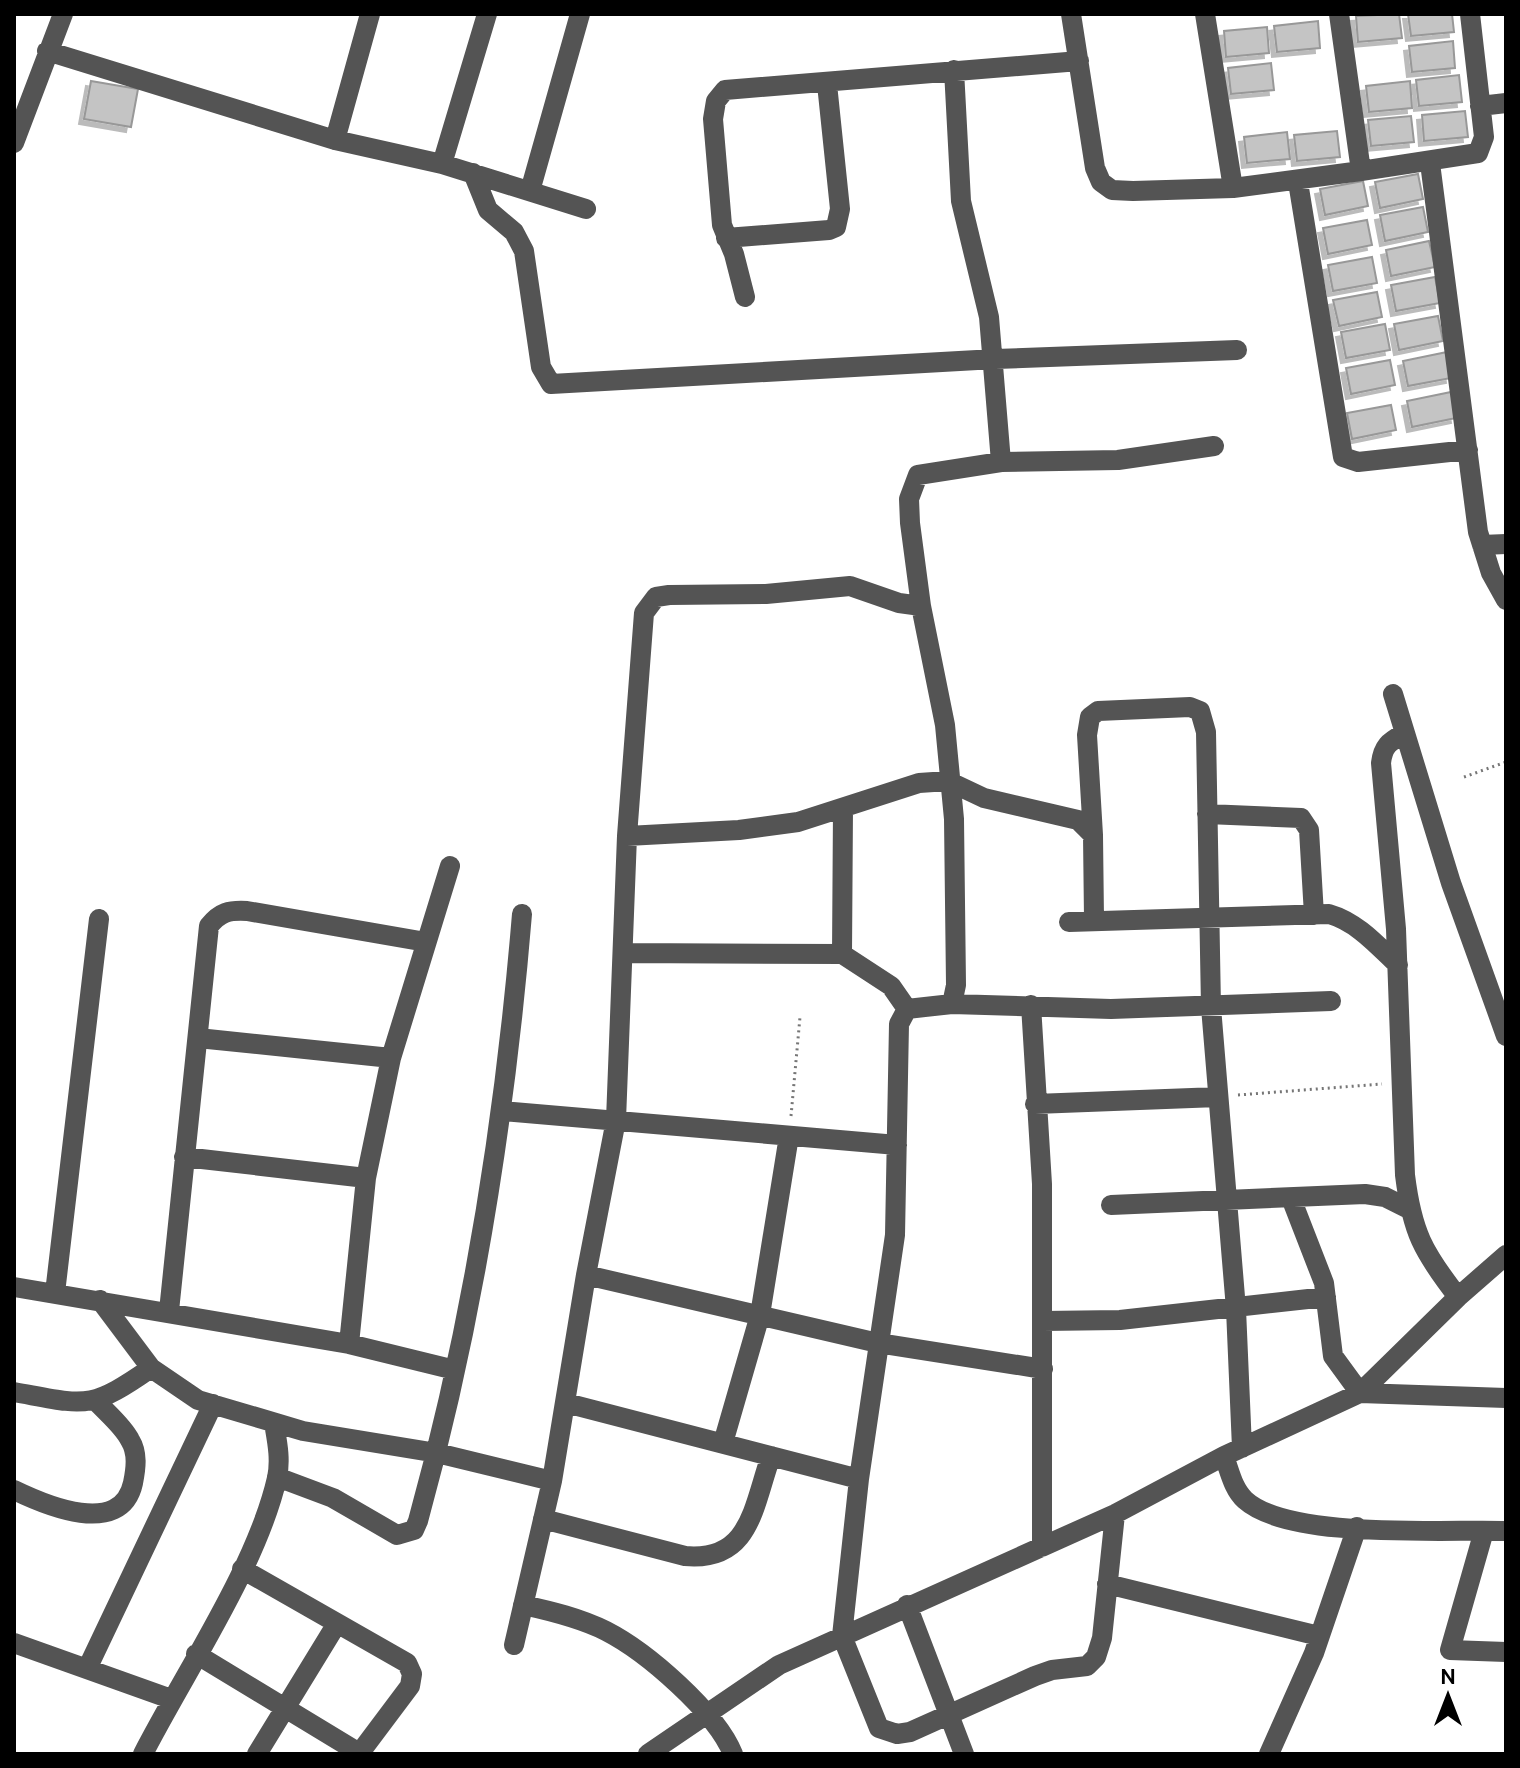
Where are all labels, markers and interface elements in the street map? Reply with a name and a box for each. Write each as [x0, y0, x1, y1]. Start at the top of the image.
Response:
north arrow [1408, 1656, 1488, 1736]
text: N [1440, 1663, 1456, 1690]

